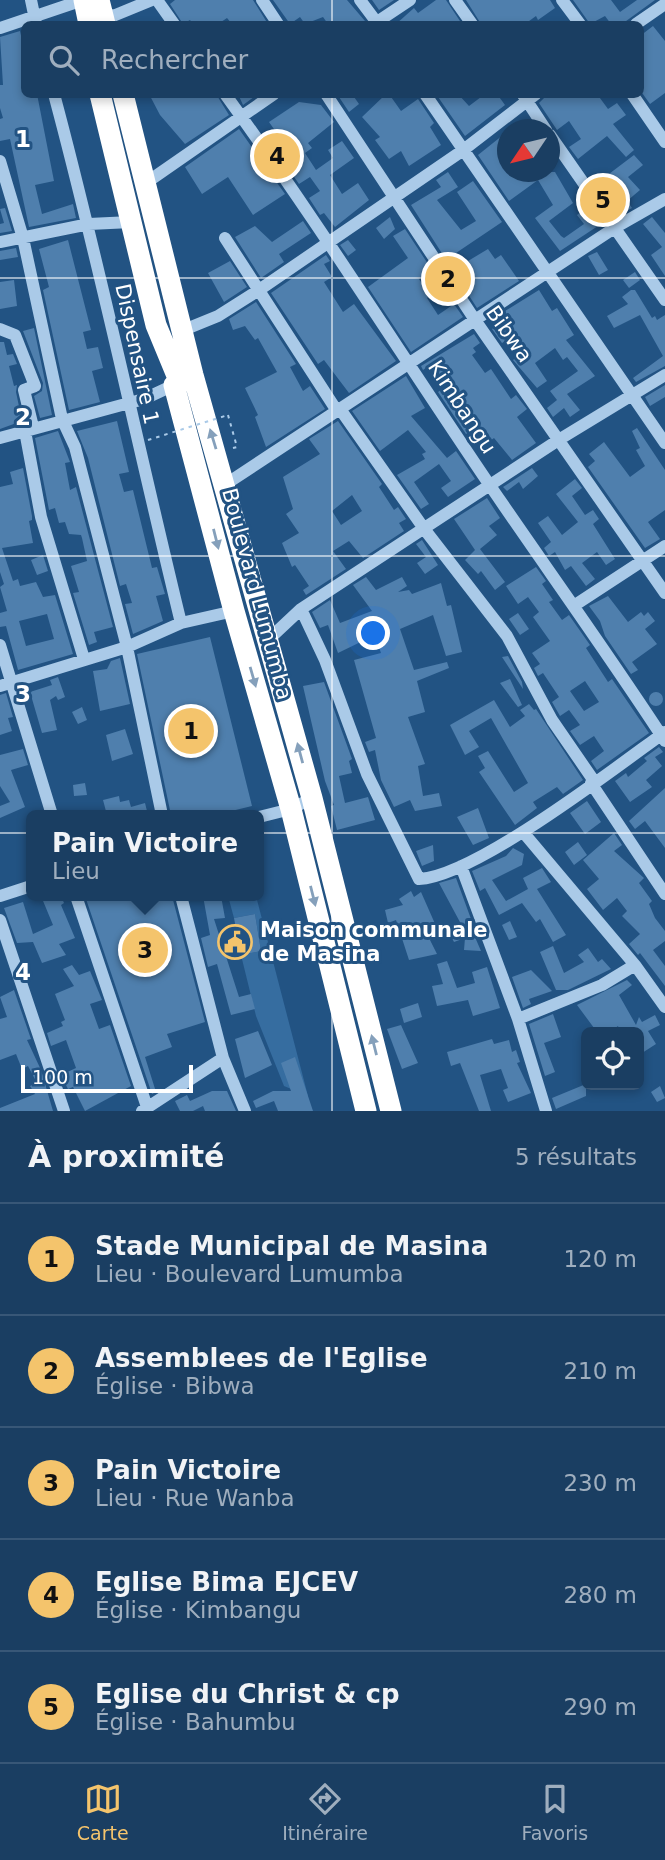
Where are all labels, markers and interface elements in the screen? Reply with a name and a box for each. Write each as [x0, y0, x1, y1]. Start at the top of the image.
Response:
search box [21, 21, 644, 98]
icon: search [45, 41, 83, 79]
text: Rechercher [101, 45, 248, 75]
north arrow [497, 119, 560, 182]
text: 1 [15, 126, 31, 152]
pin: 4 [254, 130, 300, 182]
pin: 5 [580, 174, 626, 226]
pin: 2 [425, 253, 471, 305]
street label: Dispensaire 1 [110, 281, 164, 427]
street label: Bibwa [481, 301, 537, 367]
street label: Kimbangu [423, 356, 501, 458]
text: 2 [15, 404, 31, 430]
one-way arrow [207, 429, 217, 450]
street label: Boulevard Lumumba [217, 486, 297, 702]
one-way arrow [211, 528, 222, 550]
your location [356, 616, 390, 650]
one-way arrow [248, 666, 258, 687]
text: 3 [15, 681, 31, 707]
pin: 1 [168, 705, 214, 757]
one-way arrow [294, 742, 305, 764]
popup [26, 810, 264, 901]
text: Pain Victoire [52, 828, 238, 858]
text: Lieu [52, 858, 100, 884]
one-way arrow [309, 886, 319, 907]
place label: Maison communale de Masina [260, 918, 488, 966]
public building icon: Maison communale de Masina [216, 923, 254, 961]
pin: 3 [122, 924, 168, 976]
text: 4 [15, 959, 31, 985]
map controls [581, 1027, 644, 1090]
button: locate [581, 1027, 644, 1090]
one-way arrow [368, 1034, 379, 1056]
scale bar [21, 1062, 192, 1094]
text: 100 m [32, 1066, 93, 1088]
text: À proximité [28, 1139, 224, 1174]
text: 5 résultats [515, 1144, 637, 1170]
text: Stade Municipal de Masina [95, 1231, 488, 1261]
text: 1 [43, 1246, 59, 1272]
text: 120 m [563, 1246, 637, 1272]
text: Lieu · Boulevard Lumumba [95, 1261, 404, 1287]
text: Assemblees de l'Eglise [95, 1343, 428, 1373]
text: 2 [43, 1358, 59, 1384]
text: 210 m [563, 1358, 637, 1384]
text: Église · Bibwa [95, 1373, 255, 1399]
text: Pain Victoire [95, 1455, 281, 1485]
text: 3 [43, 1470, 59, 1496]
text: 230 m [563, 1470, 637, 1496]
text: Lieu · Rue Wanba [95, 1485, 295, 1511]
text: Eglise Bima EJCEV [95, 1567, 358, 1597]
text: 4 [43, 1582, 59, 1608]
text: 280 m [563, 1582, 637, 1608]
text: Église · Kimbangu [95, 1597, 301, 1623]
text: Eglise du Christ & cp [95, 1679, 400, 1709]
text: 5 [43, 1694, 59, 1720]
text: 290 m [563, 1694, 637, 1720]
text: Église · Bahumbu [95, 1709, 296, 1735]
tab: Carte [77, 1780, 129, 1844]
tab: Itinéraire [282, 1780, 368, 1844]
tab: Favoris [522, 1780, 588, 1844]

